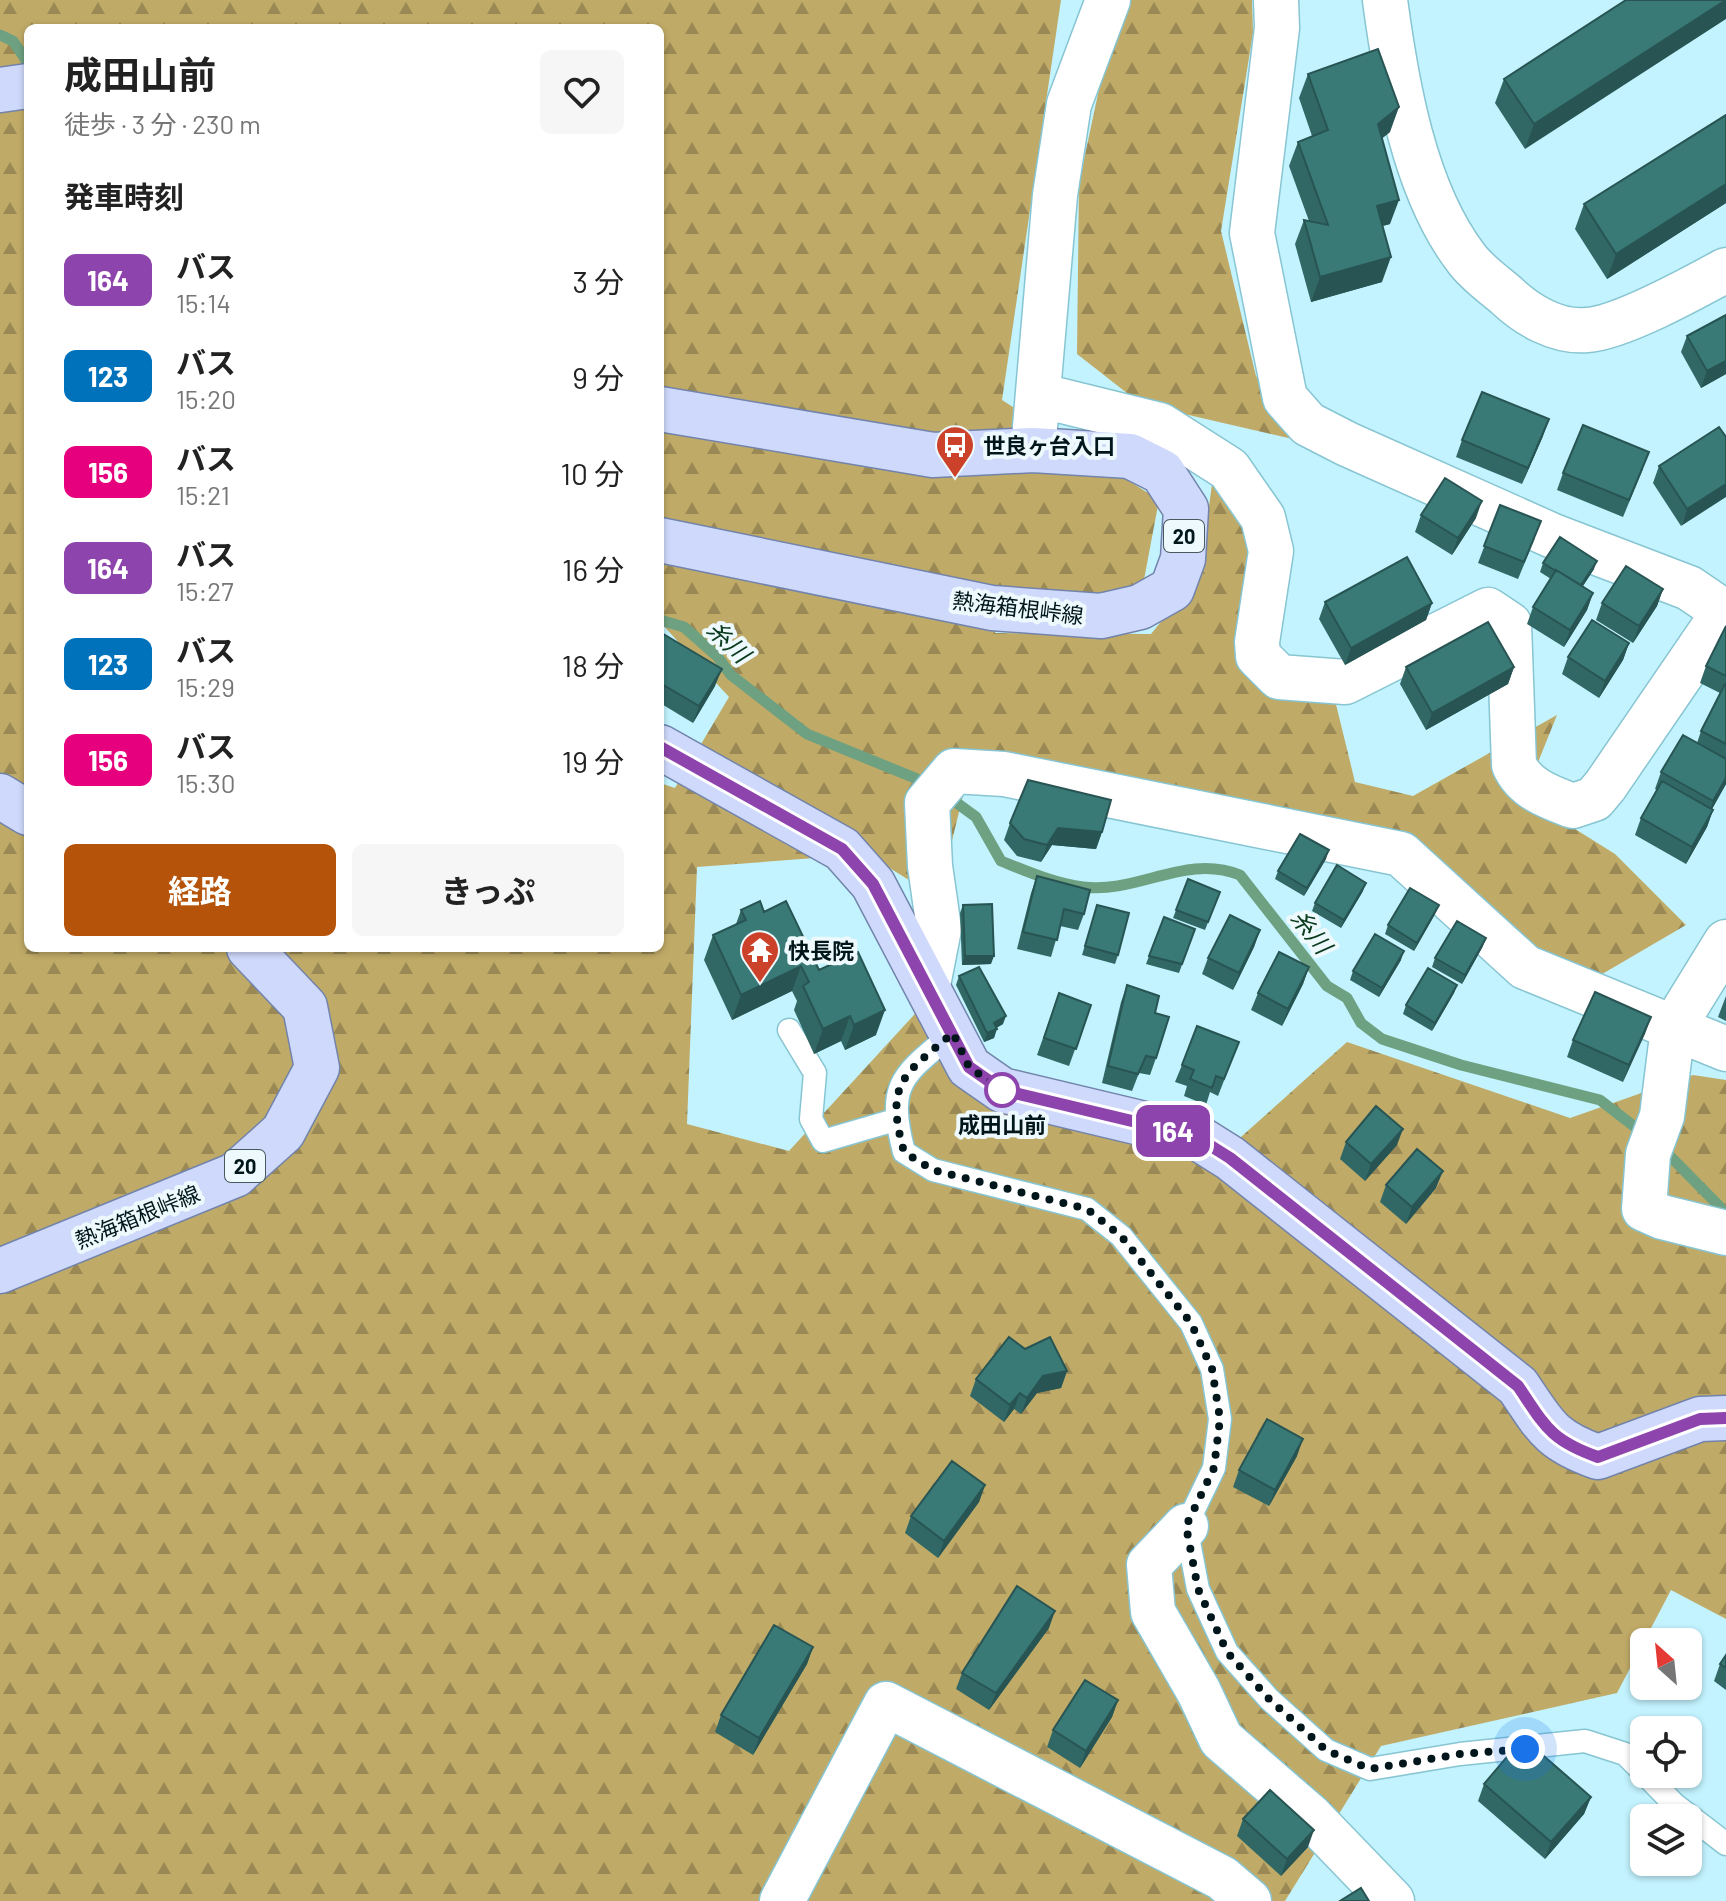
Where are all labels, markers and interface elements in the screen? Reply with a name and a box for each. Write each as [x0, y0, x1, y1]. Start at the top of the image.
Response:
button: heart [540, 50, 624, 134]
text: 成田山前 [64, 51, 216, 97]
text: 徒歩 · 3 分 · 230 m [64, 108, 261, 139]
text: 発車時刻 [64, 178, 184, 214]
text: バス [176, 248, 236, 284]
text: 164 [87, 263, 129, 297]
text: 3 分 [573, 263, 624, 299]
text: 15:14 [176, 287, 231, 318]
text: バス [176, 344, 236, 380]
text: 123 [88, 359, 128, 393]
text: 9 分 [572, 359, 624, 395]
text: 15:20 [176, 383, 236, 414]
bus stop icon: 世良ヶ台入口 [934, 424, 976, 479]
place label: 世良ヶ台入口 [983, 432, 1115, 458]
text: バス [176, 440, 236, 476]
text: 156 [88, 455, 128, 489]
text: 10 分 [561, 455, 624, 491]
text: 15:21 [176, 479, 230, 510]
road number: 20 [1164, 520, 1204, 552]
text: バス [176, 536, 236, 572]
text: 164 [87, 551, 129, 585]
text: 16 分 [562, 551, 624, 587]
text: 15:27 [176, 575, 234, 606]
street label: 熱海箱根峠線 [951, 586, 1085, 628]
water label: 糸川 [702, 614, 758, 670]
text: バス [176, 632, 236, 668]
text: 123 [88, 647, 128, 681]
text: 18 分 [562, 647, 624, 683]
text: 15:29 [176, 671, 235, 702]
text: バス [176, 728, 236, 764]
text: 156 [88, 743, 128, 777]
text: 19 分 [562, 743, 624, 779]
text: 15:30 [176, 767, 235, 798]
button: 経路 [64, 844, 336, 936]
button: きっぷ [352, 844, 624, 936]
water label: 糸川 [1286, 903, 1340, 961]
temple icon: 快長院 [739, 929, 781, 984]
place label: 快長院 [788, 937, 854, 963]
marker: 成田山前 [985, 1073, 1019, 1107]
line badge: 164 [1127, 1105, 1219, 1157]
place label: 成田山前 [958, 1111, 1046, 1137]
text: 164 [1152, 1114, 1194, 1148]
road number: 20 [225, 1150, 265, 1182]
street label: 熱海箱根峠線 [71, 1179, 203, 1253]
north arrow [1630, 1628, 1702, 1700]
map controls [1630, 1628, 1702, 1876]
button: locate [1630, 1716, 1702, 1788]
your location [1505, 1729, 1545, 1769]
button: layers [1630, 1804, 1702, 1876]

